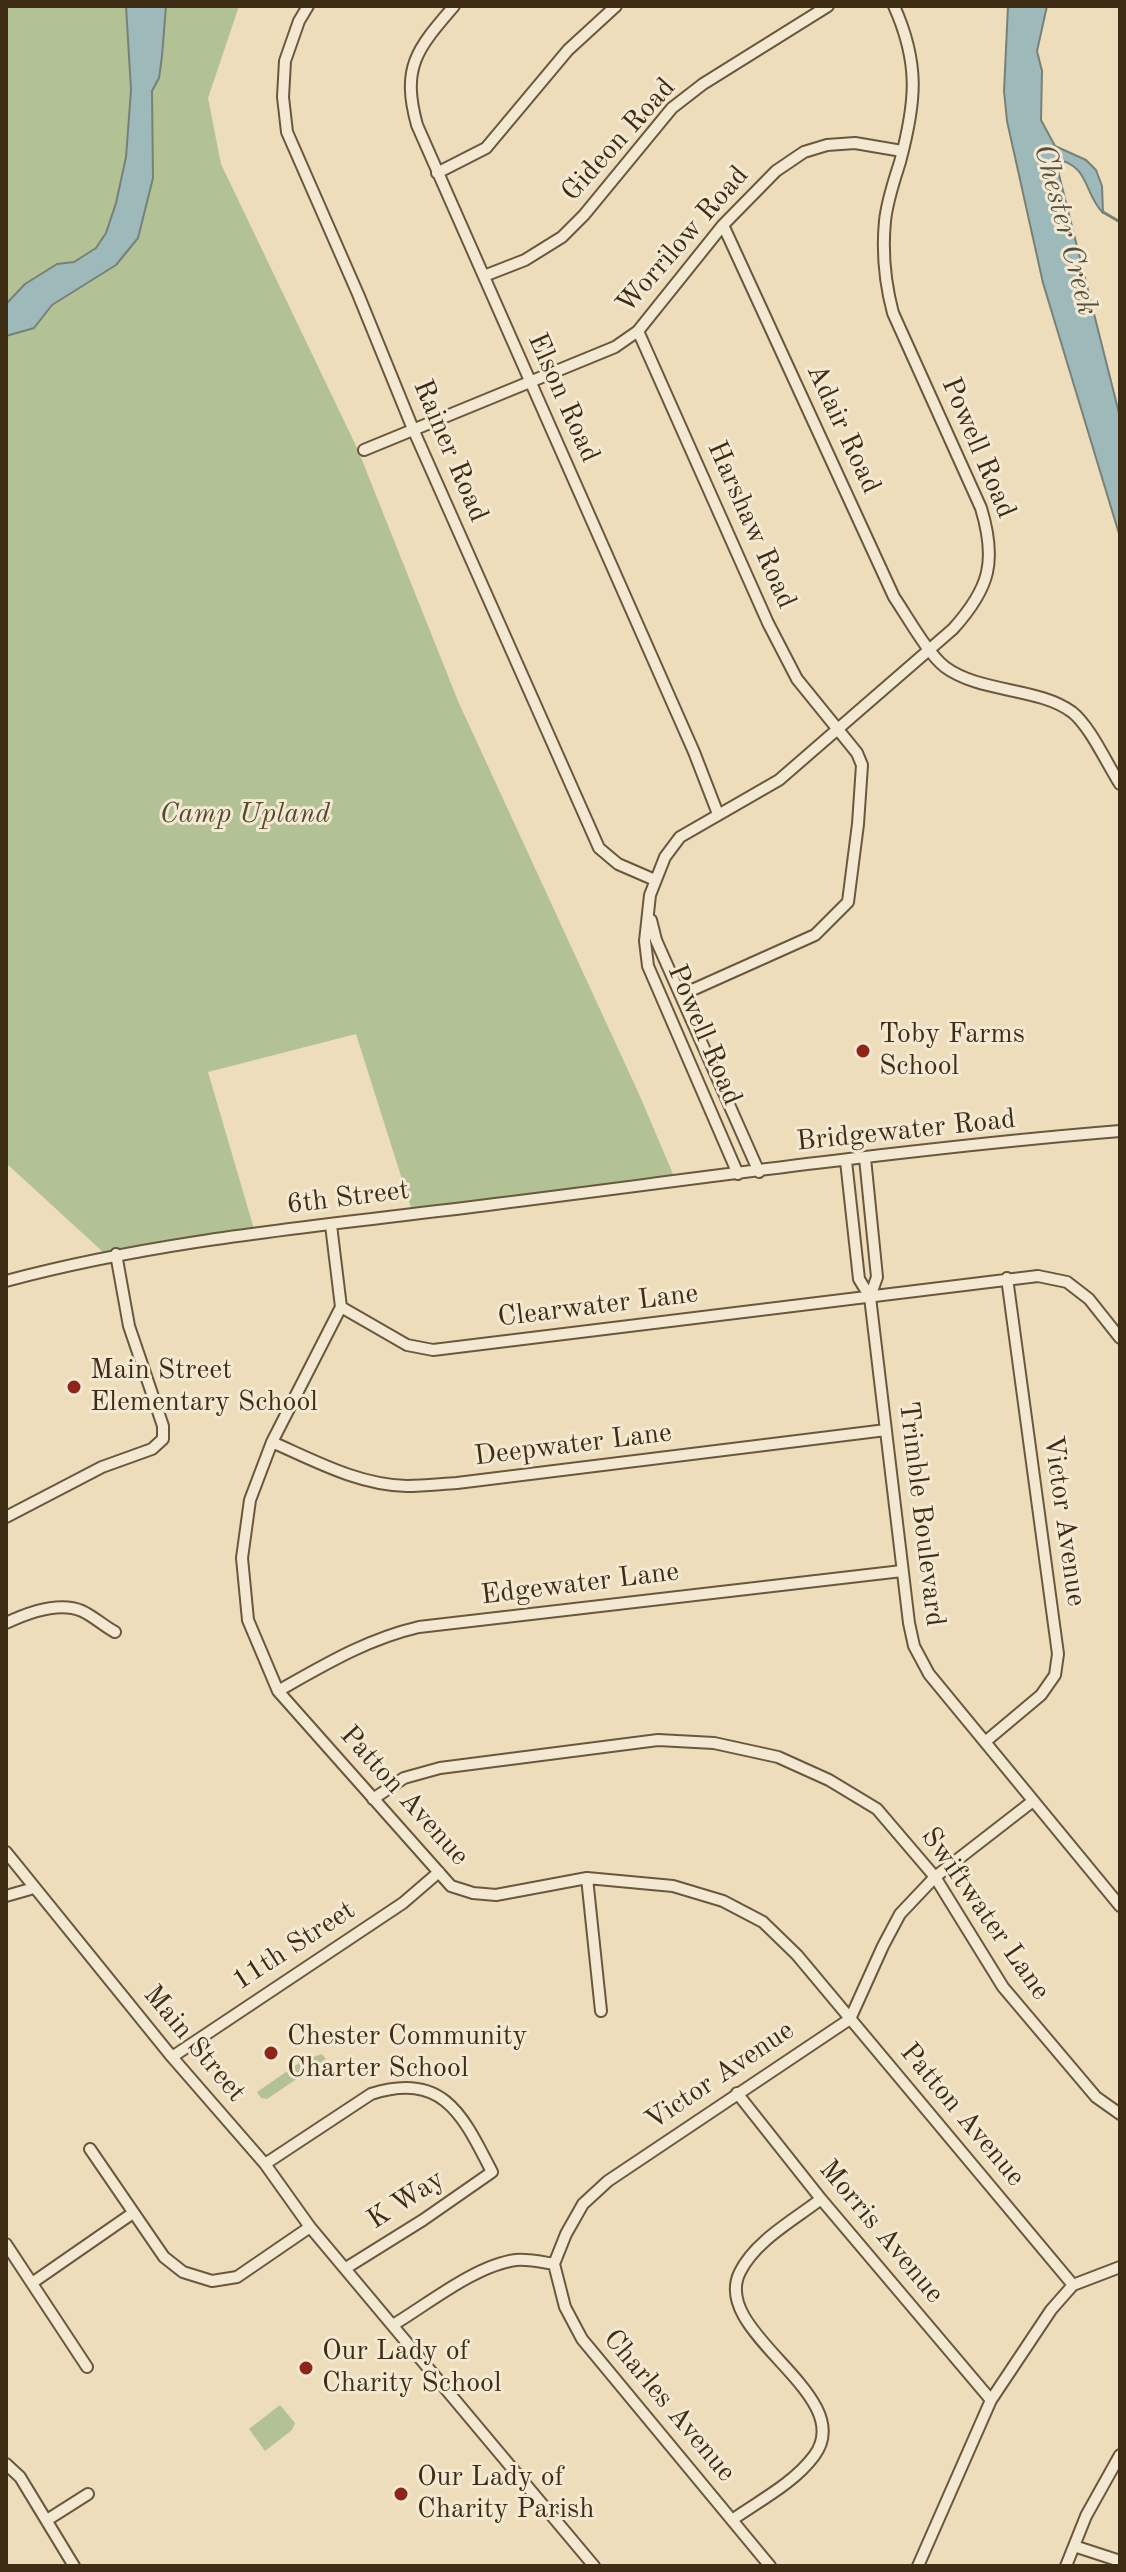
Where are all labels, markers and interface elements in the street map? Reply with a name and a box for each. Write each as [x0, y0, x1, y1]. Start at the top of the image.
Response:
street label: Gideon Road [555, 71, 683, 209]
water label: Chester Creek [1025, 140, 1105, 320]
street label: Worrilow Road [610, 159, 756, 321]
street label: Elson Road [520, 328, 606, 468]
street label: Adair Road [798, 359, 888, 499]
street label: Powell Road [933, 373, 1023, 523]
street label: Rainer Road [405, 375, 495, 527]
street label: Harshaw Road [699, 436, 803, 614]
park label: Camp Upland [160, 798, 330, 832]
street label: Powell Road [659, 960, 749, 1110]
place label: Toby Farms School [879, 1018, 1025, 1084]
marker: Toby Farms School [854, 1042, 872, 1060]
street label: Bridgewater Road [795, 1103, 1017, 1159]
street label: 6th Street [285, 1174, 411, 1222]
street label: Clearwater Lane [496, 1277, 700, 1335]
place label: Main Street Elementary School [90, 1354, 318, 1420]
marker: Main Street Elementary School [65, 1378, 83, 1396]
street label: Trimble Boulevard [891, 1400, 951, 1628]
street label: Deepwater Lane [472, 1416, 674, 1474]
street label: Victor Avenue [1035, 1433, 1093, 1609]
street label: Edgewater Lane [479, 1555, 681, 1613]
street label: Patton Avenue [332, 1719, 476, 1873]
street label: Swiftwater Lane [913, 1821, 1057, 2007]
street label: 11th Street [226, 1894, 362, 1998]
street label: Main Street [135, 1979, 253, 2109]
street label: Victor Avenue [639, 2014, 801, 2138]
place label: Chester Community Charter School [287, 2020, 527, 2086]
street label: Patton Avenue [892, 2036, 1032, 2194]
marker: Chester Community Charter School [262, 2044, 280, 2062]
street label: Morris Avenue [811, 2153, 951, 2311]
street label: K Way [361, 2163, 451, 2237]
street label: Charles Avenue [595, 2323, 743, 2489]
place label: Our Lady of Charity School [322, 2335, 501, 2401]
marker: Our Lady of Charity School [297, 2359, 315, 2377]
place label: Our Lady of Charity Parish [417, 2461, 594, 2527]
marker: Our Lady of Charity Parish [392, 2485, 410, 2503]

